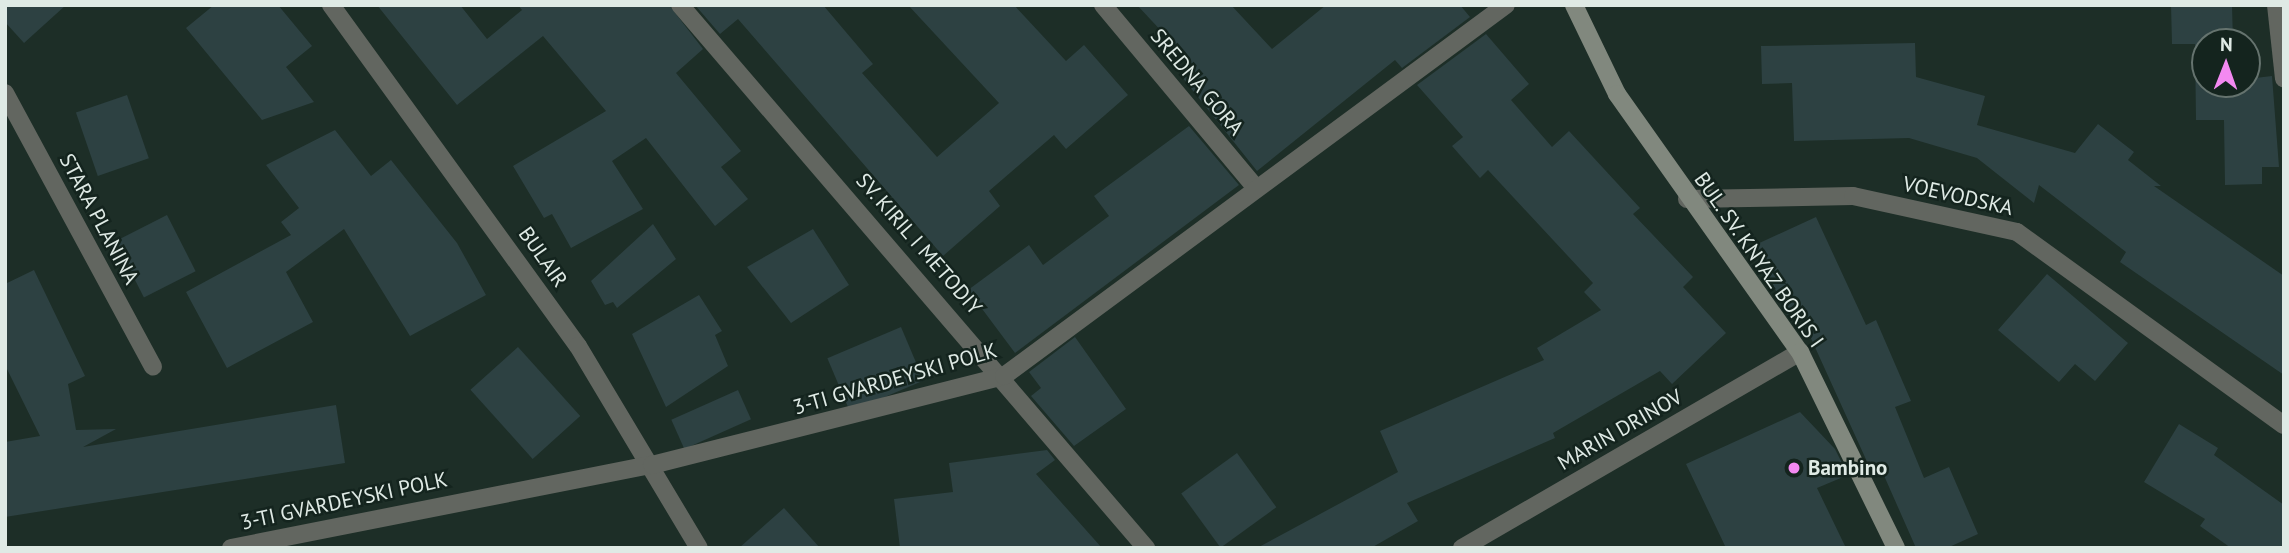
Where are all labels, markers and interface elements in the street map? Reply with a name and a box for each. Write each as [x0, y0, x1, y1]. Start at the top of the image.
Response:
street label: SREDNA GORA [1145, 23, 1249, 141]
north arrow [2191, 28, 2261, 98]
text: N [2220, 32, 2233, 56]
street label: STARA PLANINA [54, 149, 144, 289]
street label: BUL. SV. KNYAZ BORIS I [1688, 166, 1830, 354]
street label: SV. KIRIL I METODIY [850, 167, 988, 321]
street label: VOEVODSKA [1901, 171, 2015, 221]
street label: BULAIR [513, 222, 573, 292]
street label: 3-TI GVARDEYSKI POLK [790, 338, 1000, 420]
street label: MARIN DRINOV [1553, 384, 1687, 476]
place label: Bambino [1808, 455, 1887, 481]
marker: Bambino [1786, 460, 1802, 476]
street label: 3-TI GVARDEYSKI POLK [238, 467, 450, 535]

